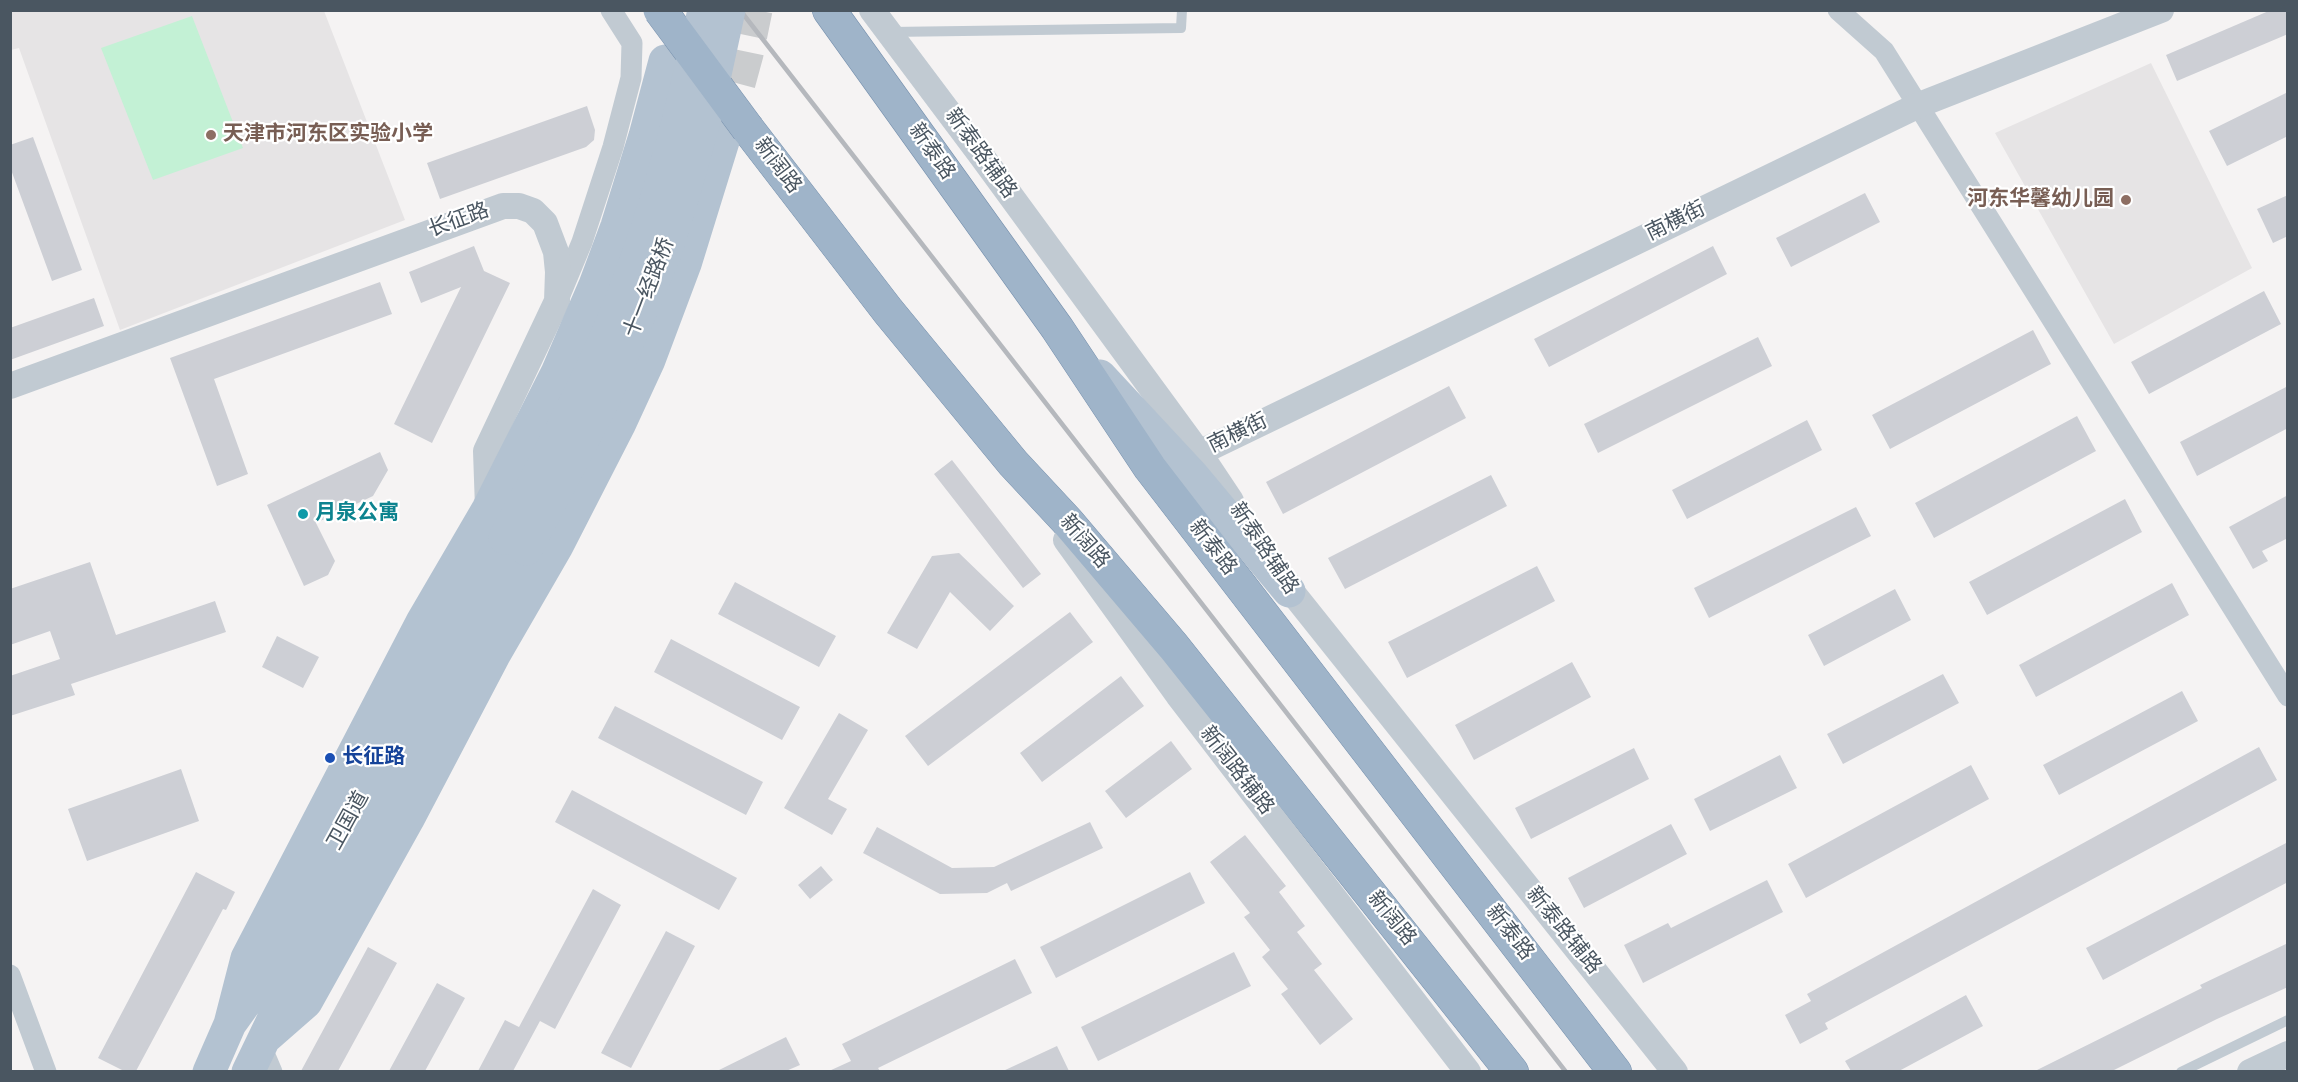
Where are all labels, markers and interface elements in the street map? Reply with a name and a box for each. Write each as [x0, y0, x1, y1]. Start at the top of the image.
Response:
street label: 新泰路辅路 [939, 104, 1021, 204]
street label: 新泰路 [903, 119, 959, 185]
place label: 天津市河东区实验小学 [223, 122, 433, 148]
marker: 天津市河东区实验小学 [204, 128, 218, 142]
street label: 新阔路 [748, 133, 806, 199]
place label: 河东华馨幼儿园 [1967, 187, 2114, 213]
marker: 河东华馨幼儿园 [2119, 193, 2133, 207]
street label: 南横街 [1642, 197, 1710, 247]
street label: 长征路 [425, 198, 493, 244]
street label: 十一经路桥 [619, 234, 681, 342]
street label: 南横街 [1204, 409, 1272, 459]
street label: 新泰路辅路 [1223, 498, 1303, 600]
place label: 月泉公寓 [315, 501, 399, 527]
marker: 月泉公寓 [296, 507, 310, 521]
street label: 新阔路 [1054, 510, 1114, 574]
street label: 新泰路 [1183, 515, 1241, 581]
street label: 新阔路辅路 [1194, 722, 1278, 820]
place label: 长征路 [342, 745, 405, 771]
marker: 长征路 [323, 751, 337, 765]
street label: 卫国道 [323, 787, 375, 855]
street label: 新泰路辅路 [1520, 882, 1606, 980]
street label: 新阔路 [1361, 887, 1421, 951]
street label: 新泰路 [1480, 900, 1538, 966]

